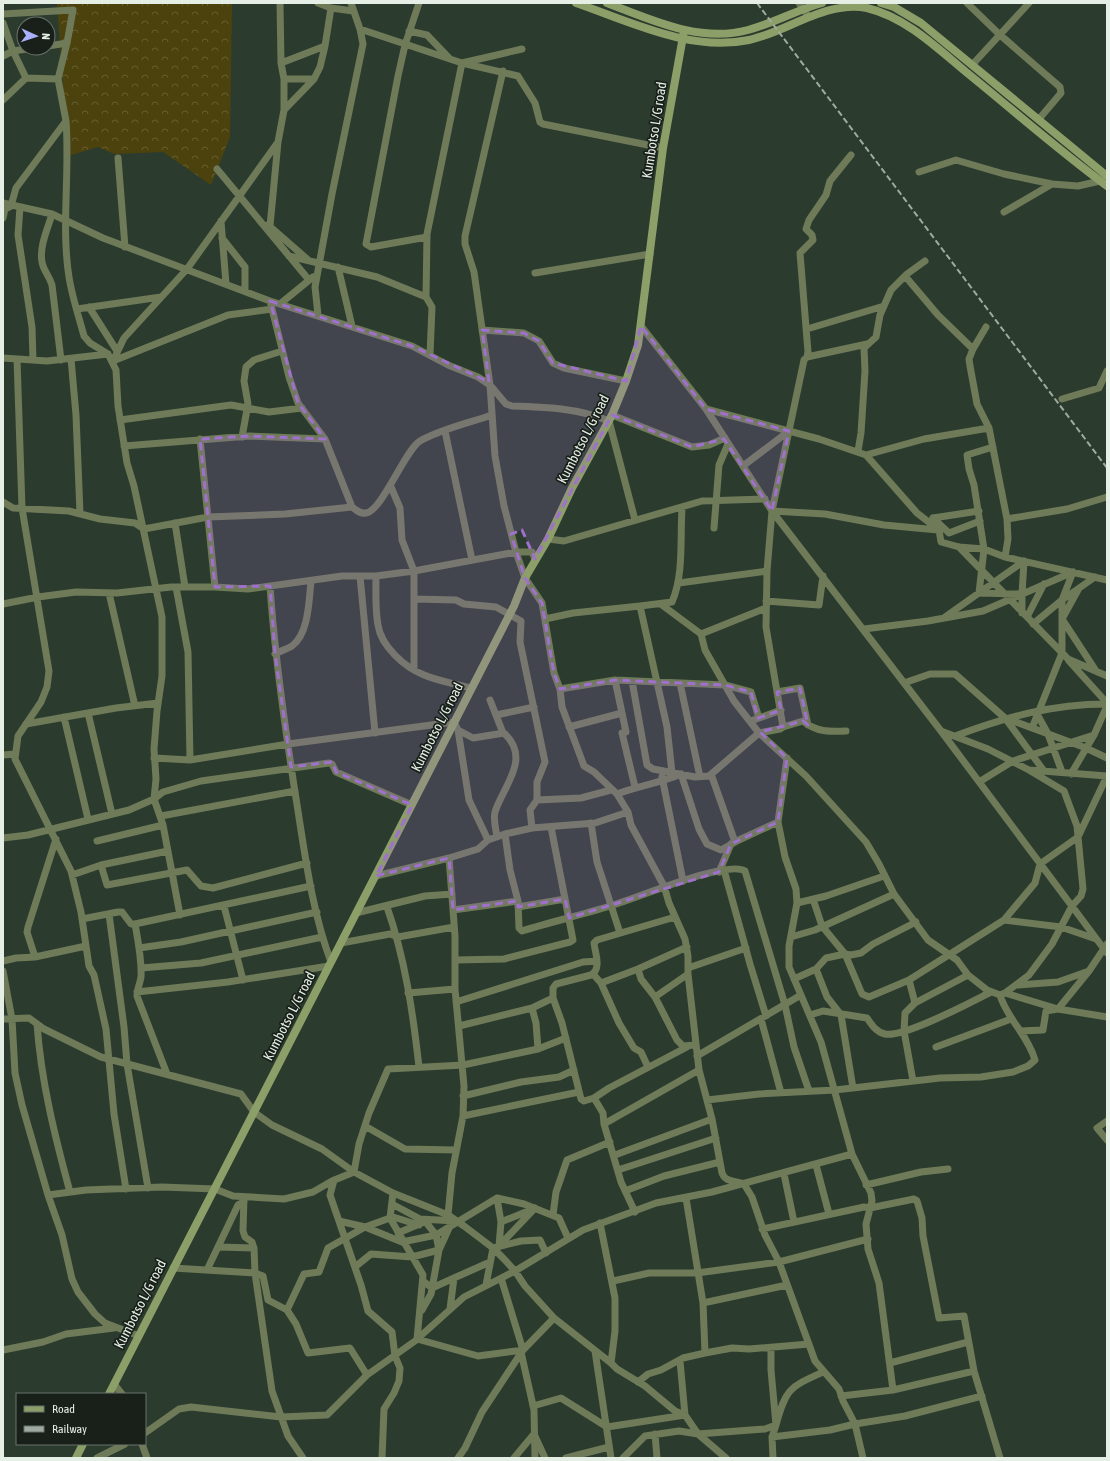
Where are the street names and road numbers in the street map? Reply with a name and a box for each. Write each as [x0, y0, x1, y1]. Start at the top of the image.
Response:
street label: Kumbotso L/G road [638, 81, 670, 179]
street label: Kumbotso L/G road [554, 392, 612, 486]
street label: Kumbotso L/G road [408, 680, 466, 774]
street label: Kumbotso L/G road [260, 969, 318, 1063]
street label: Kumbotso L/G road [111, 1257, 169, 1351]

